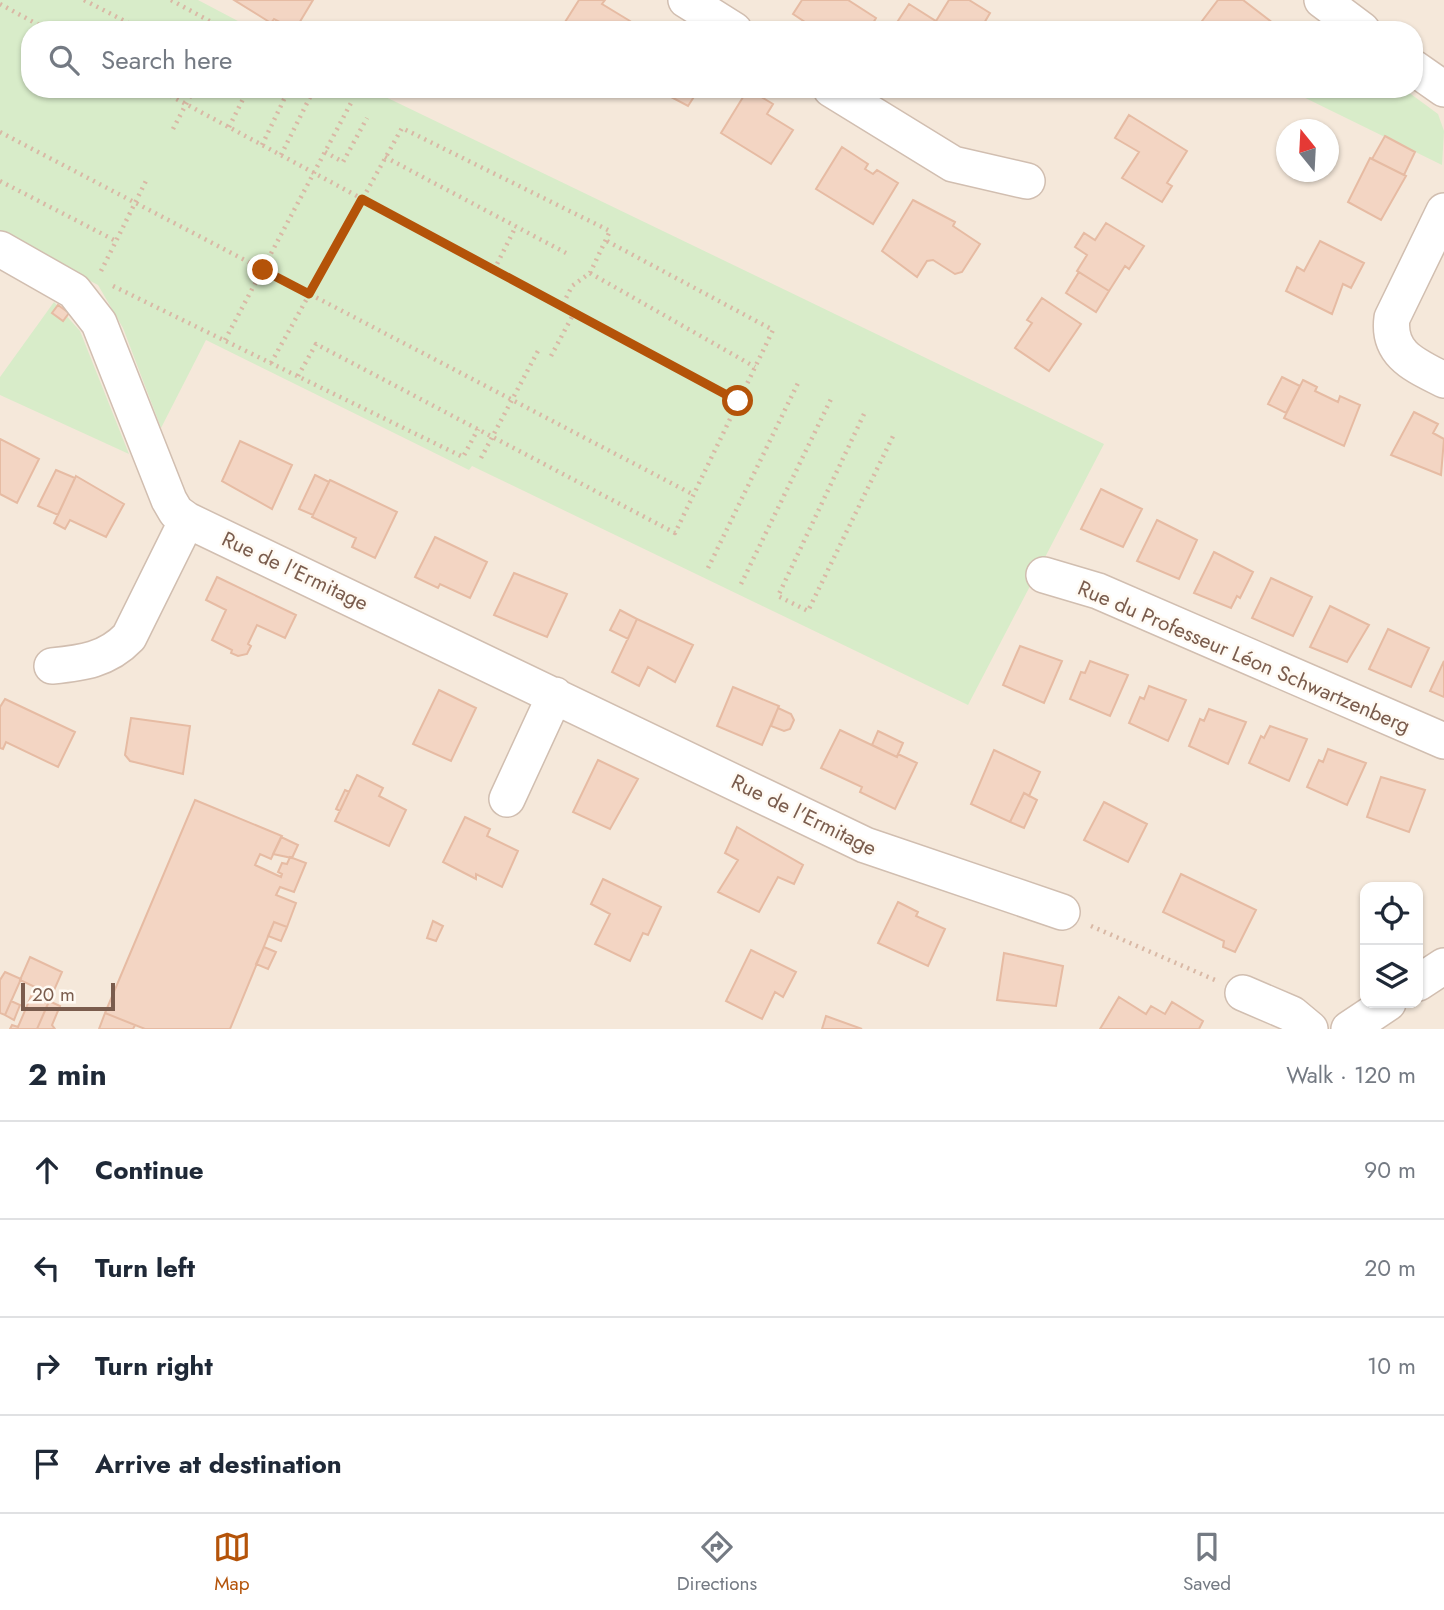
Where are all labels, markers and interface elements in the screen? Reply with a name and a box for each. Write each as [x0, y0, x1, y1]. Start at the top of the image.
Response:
search box [21, 21, 1423, 98]
icon: search [45, 41, 83, 79]
text: Search here [101, 41, 233, 79]
north arrow [1276, 119, 1339, 182]
route end [247, 254, 278, 285]
route start [722, 385, 753, 416]
street label: Rue de l'Ermitage [217, 524, 373, 618]
street label: Rue du Professeur Léon Schwartzenberg [1073, 573, 1415, 741]
street label: Rue de l'Ermitage [726, 767, 882, 863]
map controls [1360, 882, 1423, 1008]
button: locate [1360, 882, 1423, 945]
button: layers [1360, 945, 1423, 1008]
scale bar [21, 980, 116, 1012]
text: 20 m [32, 981, 75, 1008]
text: 2 min [28, 1053, 107, 1096]
text: Walk · 120 m [1286, 1058, 1416, 1092]
icon: ahead [28, 1151, 66, 1189]
text: Continue [95, 1151, 204, 1189]
text: 90 m [1364, 1153, 1416, 1187]
icon: left [28, 1249, 66, 1287]
text: Turn left [95, 1249, 195, 1287]
text: 20 m [1364, 1251, 1416, 1285]
icon: right [28, 1347, 66, 1385]
text: Turn right [95, 1347, 213, 1385]
text: 10 m [1367, 1349, 1416, 1383]
icon: arrive [28, 1445, 66, 1483]
text: Arrive at destination [95, 1445, 342, 1483]
tab: Map [213, 1528, 251, 1597]
tab: Directions [677, 1528, 757, 1597]
tab: Saved [1183, 1528, 1231, 1597]

